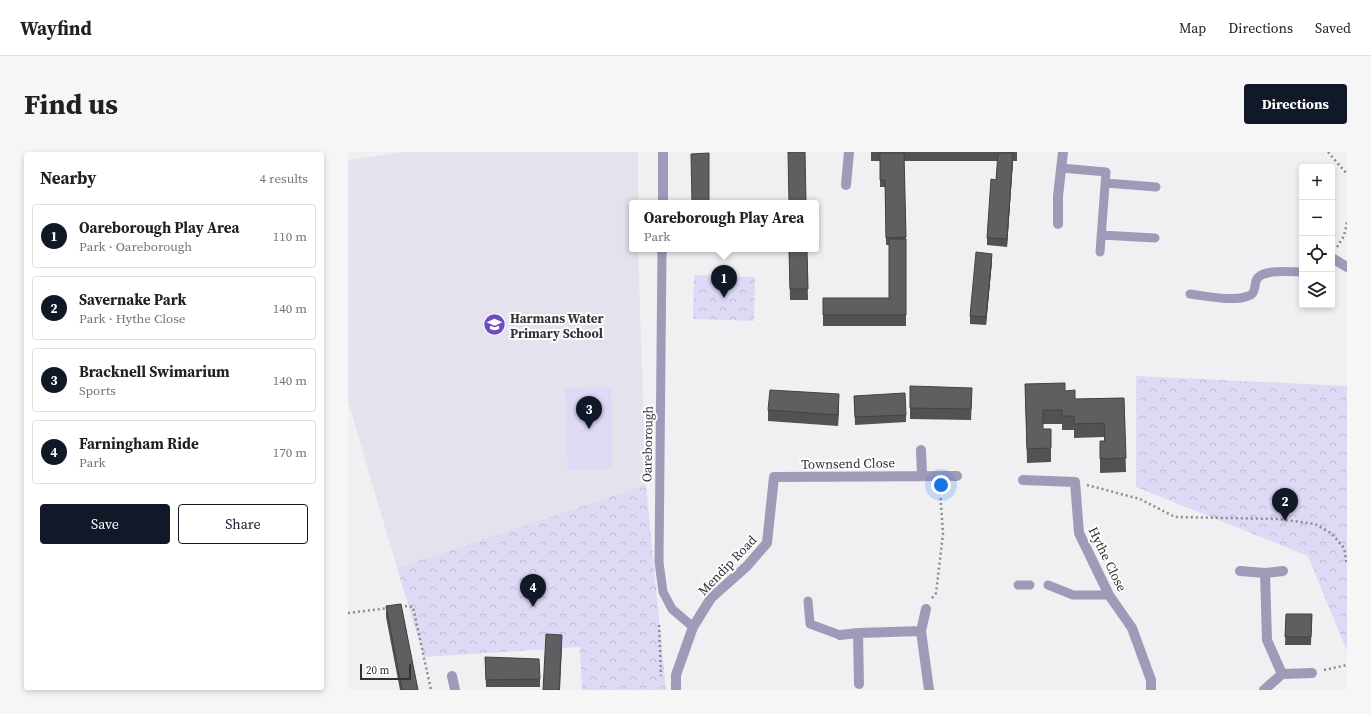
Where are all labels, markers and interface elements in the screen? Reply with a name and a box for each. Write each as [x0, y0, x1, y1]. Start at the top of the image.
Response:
text: Wayfind [20, 15, 92, 41]
text: Map [1179, 18, 1206, 38]
text: Directions [1228, 18, 1293, 38]
text: Saved [1315, 18, 1351, 38]
button: Directions [1244, 84, 1347, 124]
text: Find us [24, 85, 118, 123]
map controls [1299, 164, 1335, 308]
button: + [1299, 164, 1335, 200]
text: Nearby [40, 166, 96, 190]
text: 4 results [260, 170, 308, 187]
popup [629, 200, 819, 252]
button: − [1299, 200, 1335, 236]
text: Oareborough Play Area [644, 207, 804, 228]
text: Oareborough Play Area [79, 217, 240, 238]
text: 1 [50, 228, 58, 245]
text: 110 m [273, 228, 307, 245]
text: Park [644, 228, 670, 245]
button: locate [1299, 236, 1335, 272]
text: Park · Oareborough [79, 238, 192, 255]
pin: 1 [711, 265, 737, 298]
button: layers [1299, 272, 1335, 308]
text: Savernake Park [79, 289, 186, 310]
text: 2 [50, 300, 58, 317]
text: 140 m [273, 300, 307, 317]
text: Park · Hythe Close [79, 310, 185, 327]
place label: Harmans Water Primary School [510, 310, 605, 342]
school or university icon: Harmans Water Primary School [481, 312, 507, 338]
text: Bracknell Swimarium [79, 361, 230, 382]
text: 3 [50, 372, 58, 389]
text: 140 m [273, 372, 307, 389]
text: Sports [79, 382, 116, 399]
pin: 3 [576, 396, 602, 429]
street label: Oareborough [638, 405, 657, 482]
text: Farningham Ride [79, 433, 199, 454]
text: 4 [50, 444, 58, 461]
text: 170 m [273, 444, 307, 461]
text: Park [79, 454, 106, 471]
street label: Townsend Close [801, 454, 895, 473]
your location [931, 475, 951, 495]
pin: 2 [1272, 488, 1298, 521]
button: Save [40, 504, 170, 544]
button: Share [178, 504, 308, 544]
street label: Hythe Close [1085, 524, 1131, 595]
street label: Mendip Road [694, 531, 761, 599]
pin: 4 [520, 574, 546, 607]
scale bar [360, 662, 411, 681]
text: 20 m [366, 663, 389, 678]

